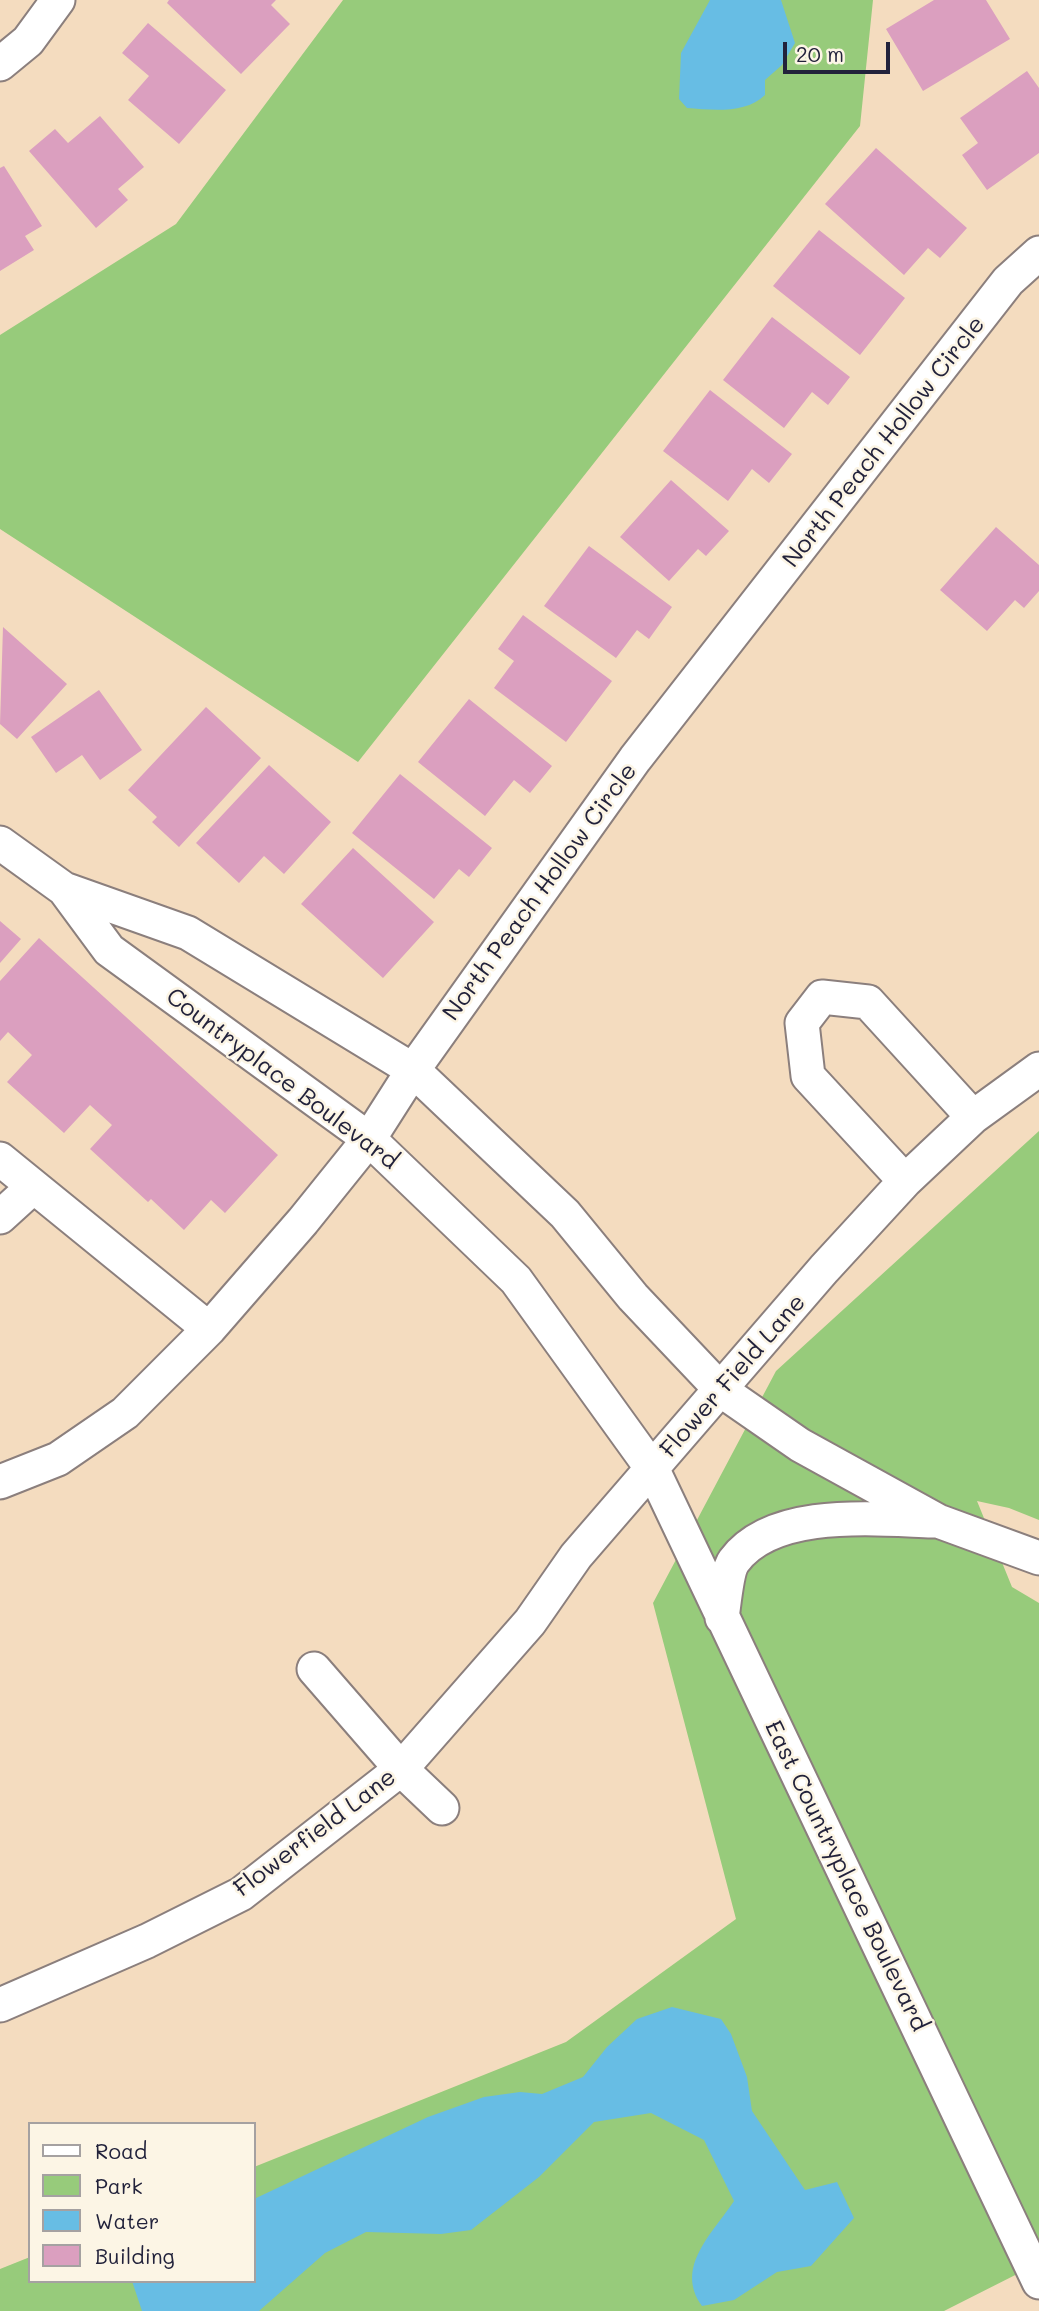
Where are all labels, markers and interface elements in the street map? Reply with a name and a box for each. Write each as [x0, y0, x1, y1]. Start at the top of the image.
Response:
scale bar [787, 28, 894, 72]
text: 20 m [796, 40, 844, 67]
street label: North Peach Hollow Circle [777, 311, 991, 573]
street label: North Peach Hollow Circle [437, 758, 643, 1026]
street label: Countryplace Boulevard [160, 982, 404, 1176]
street label: Flower Field Lane [654, 1288, 812, 1464]
street label: East Countryplace Boulevard [758, 1716, 934, 2036]
street label: Flowerfield Lane [228, 1763, 402, 1903]
legend [28, 2122, 256, 2283]
text: Road [95, 2137, 147, 2164]
text: Park [95, 2172, 143, 2199]
text: Water [95, 2207, 159, 2234]
text: Building [95, 2242, 175, 2269]

